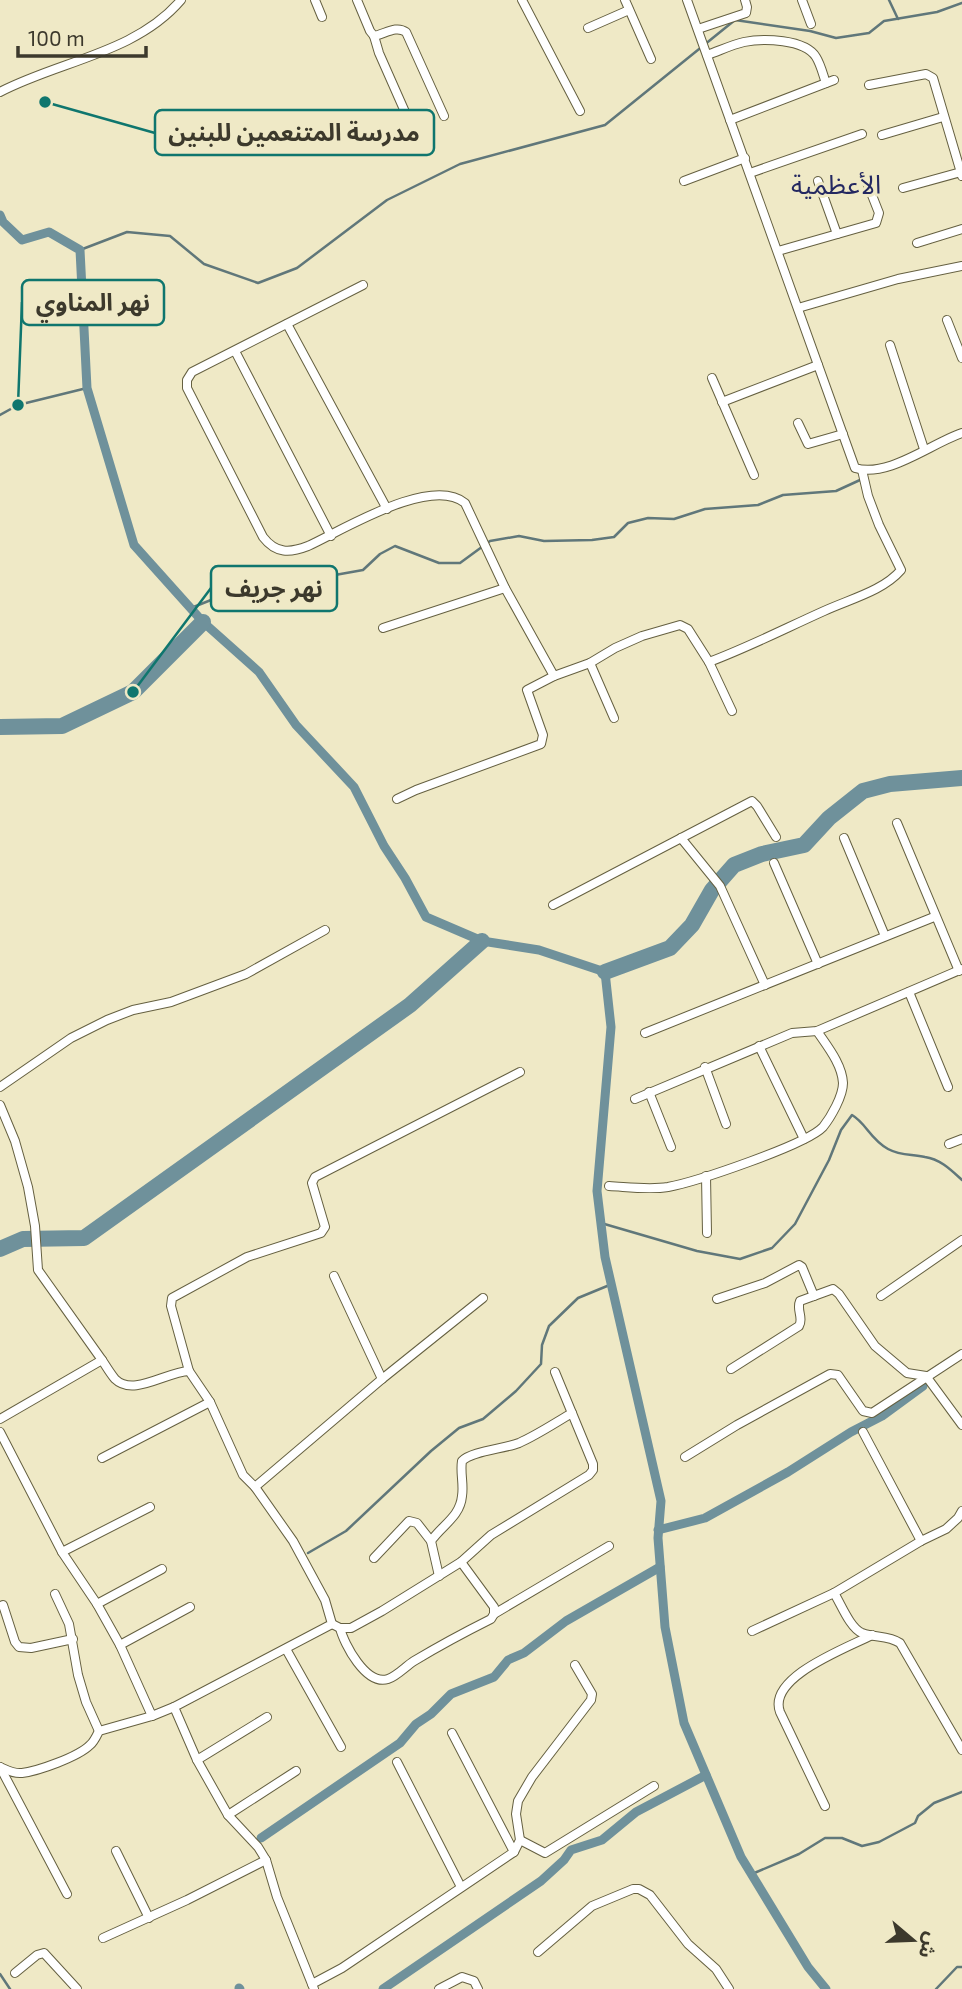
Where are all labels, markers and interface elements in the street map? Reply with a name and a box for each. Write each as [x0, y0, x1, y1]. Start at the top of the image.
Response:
scale bar [18, 14, 145, 58]
text: 100 m [28, 25, 85, 50]
callout: مدرسة المتنعمين للبنين [155, 110, 434, 155]
text: مدرسة المتنعمين للبنين [168, 117, 420, 147]
district label: الأعظمية [791, 168, 881, 199]
callout: نهر المناوي [22, 280, 164, 325]
text: نهر المناوي [36, 287, 150, 323]
callout: نهر جريف [211, 566, 337, 611]
text: نهر جريف [225, 573, 323, 603]
north arrow [878, 1905, 948, 1975]
text: ش [914, 1930, 945, 1962]

